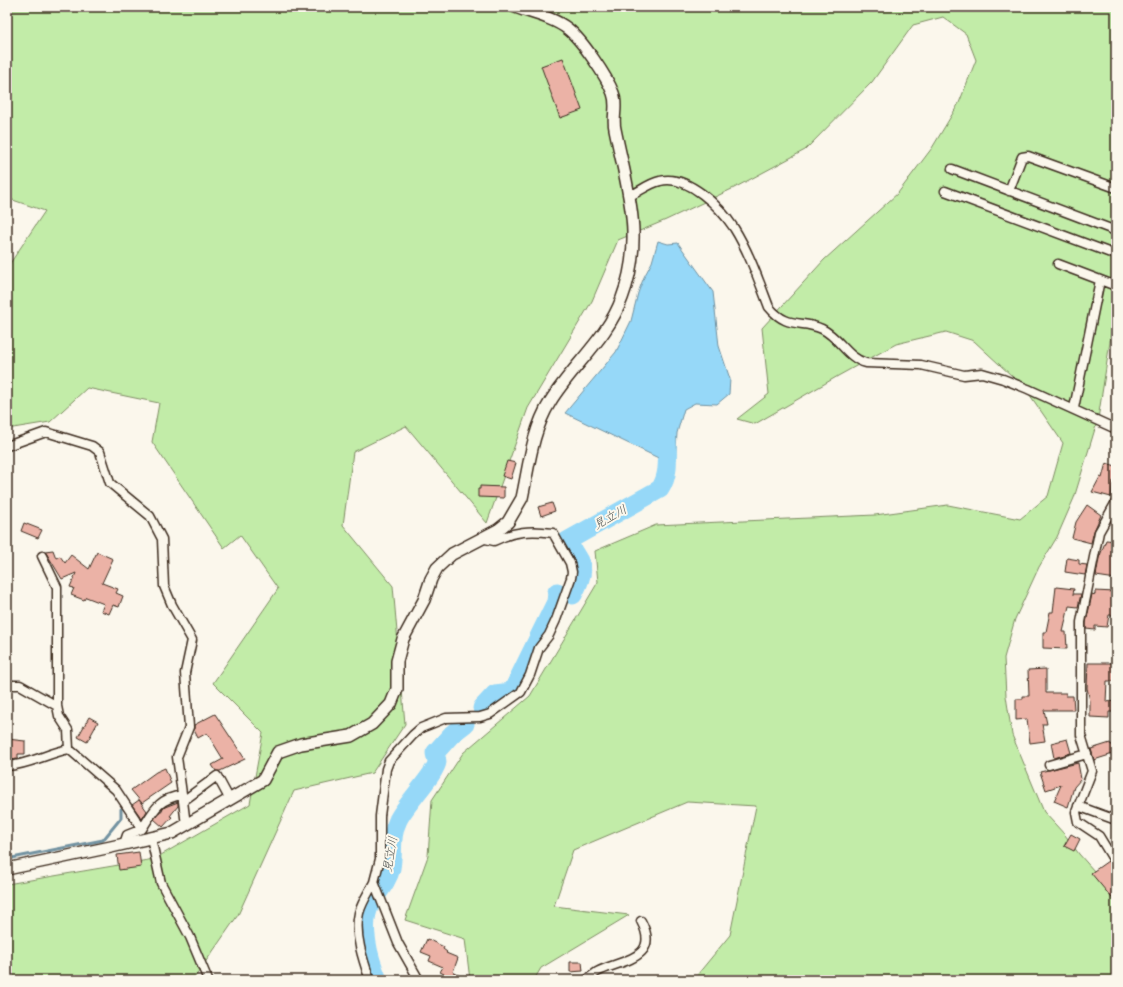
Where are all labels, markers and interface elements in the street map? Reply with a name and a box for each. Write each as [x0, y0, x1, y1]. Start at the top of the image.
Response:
water label: 見立川 [589, 500, 630, 533]
water label: 見立川 [377, 835, 401, 873]

